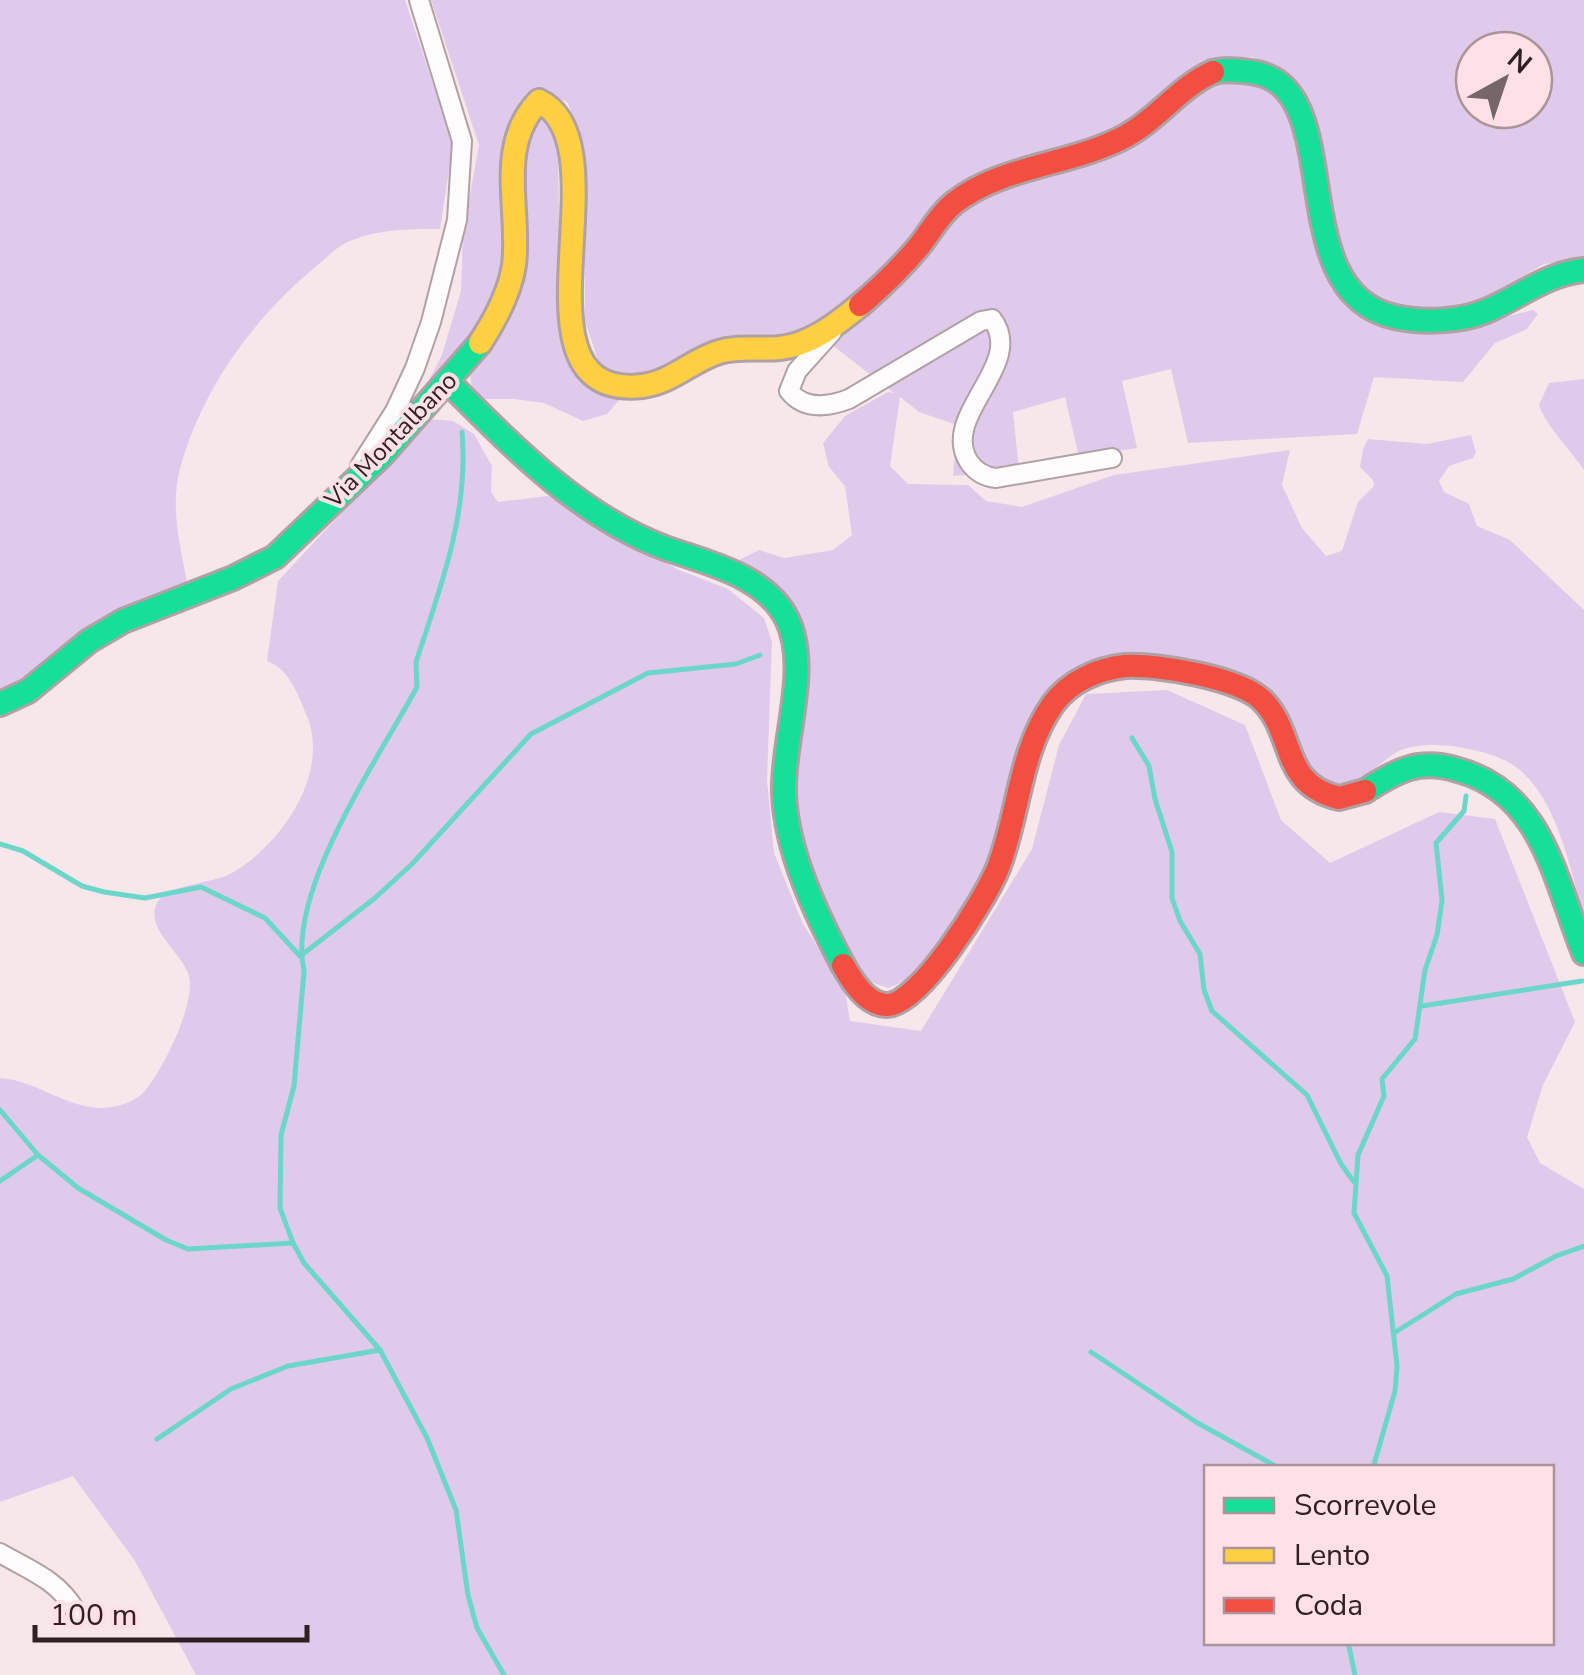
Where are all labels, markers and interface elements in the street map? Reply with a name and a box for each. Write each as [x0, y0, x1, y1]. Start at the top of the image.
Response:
north arrow [1454, 30, 1554, 130]
text: N [1499, 40, 1540, 83]
street label: Via Montalbano [316, 364, 465, 516]
legend [1204, 1465, 1554, 1645]
text: Scorrevole [1294, 1485, 1436, 1526]
text: Lento [1294, 1535, 1370, 1576]
scale bar [35, 1580, 308, 1642]
text: Coda [1294, 1585, 1363, 1626]
text: 100 m [50, 1595, 137, 1636]

